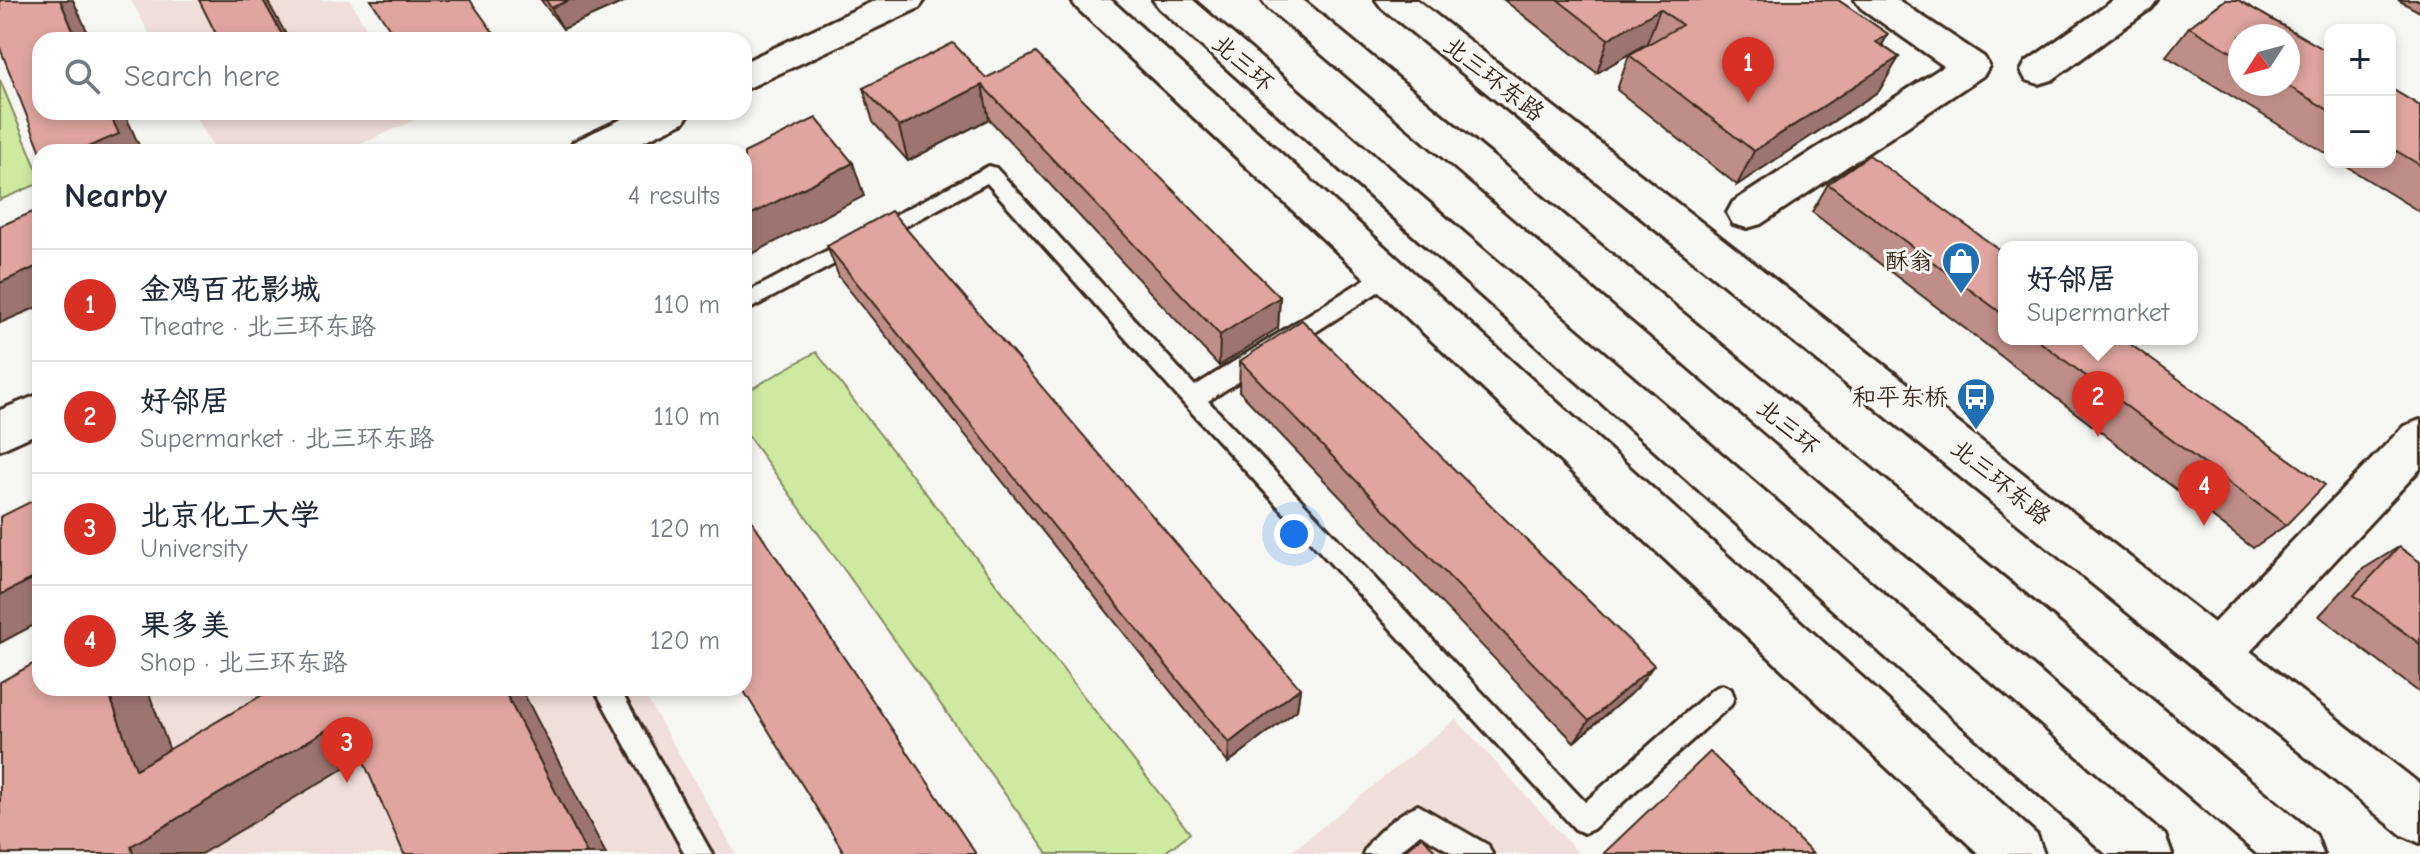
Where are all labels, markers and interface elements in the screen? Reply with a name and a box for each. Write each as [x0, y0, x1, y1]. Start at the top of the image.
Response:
north arrow [2228, 24, 2300, 96]
map controls [2324, 24, 2396, 168]
button: + [2324, 24, 2396, 96]
street label: 北三环 [1207, 29, 1279, 97]
street label: 北三环东路 [1438, 31, 1550, 127]
search box [32, 32, 752, 120]
pin: 1 [1722, 37, 1774, 103]
icon: search [60, 54, 104, 98]
text: Search here [124, 59, 280, 94]
button: − [2324, 96, 2396, 168]
text: Nearby [64, 176, 167, 216]
text: 4 results [628, 181, 720, 211]
shop icon: 酥翁 [1940, 240, 1982, 295]
popup [1998, 241, 2198, 345]
place label: 酥翁 [1885, 247, 1933, 275]
text: 好邻居 [2027, 262, 2117, 297]
text: 金鸡百花影城 [140, 272, 320, 307]
text: 1 [85, 290, 95, 320]
text: 110 m [653, 290, 720, 320]
text: Supermarket [2027, 298, 2169, 328]
text: Theatre · 北三环东路 [140, 312, 376, 342]
pin: 2 [2072, 371, 2124, 437]
bus stop icon: 和平东桥 [1955, 376, 1997, 431]
place label: 和平东桥 [1852, 383, 1948, 411]
text: 好邻居 [140, 384, 230, 419]
street label: 北三环 [1751, 393, 1825, 461]
text: 2 [84, 402, 96, 432]
text: 110 m [653, 402, 720, 432]
text: Supermarket · 北三环东路 [140, 424, 434, 454]
street label: 北三环东路 [1946, 433, 2056, 531]
pin: 4 [2178, 460, 2230, 526]
text: 北京化工大学 [140, 498, 320, 533]
text: 3 [84, 514, 96, 544]
text: 120 m [650, 514, 720, 544]
your location [1274, 514, 1314, 554]
text: University [140, 534, 248, 564]
text: 果多美 [140, 608, 230, 643]
text: 4 [84, 626, 96, 656]
text: 120 m [650, 626, 720, 656]
text: Shop · 北三环东路 [140, 648, 348, 678]
pin: 3 [321, 717, 373, 783]

